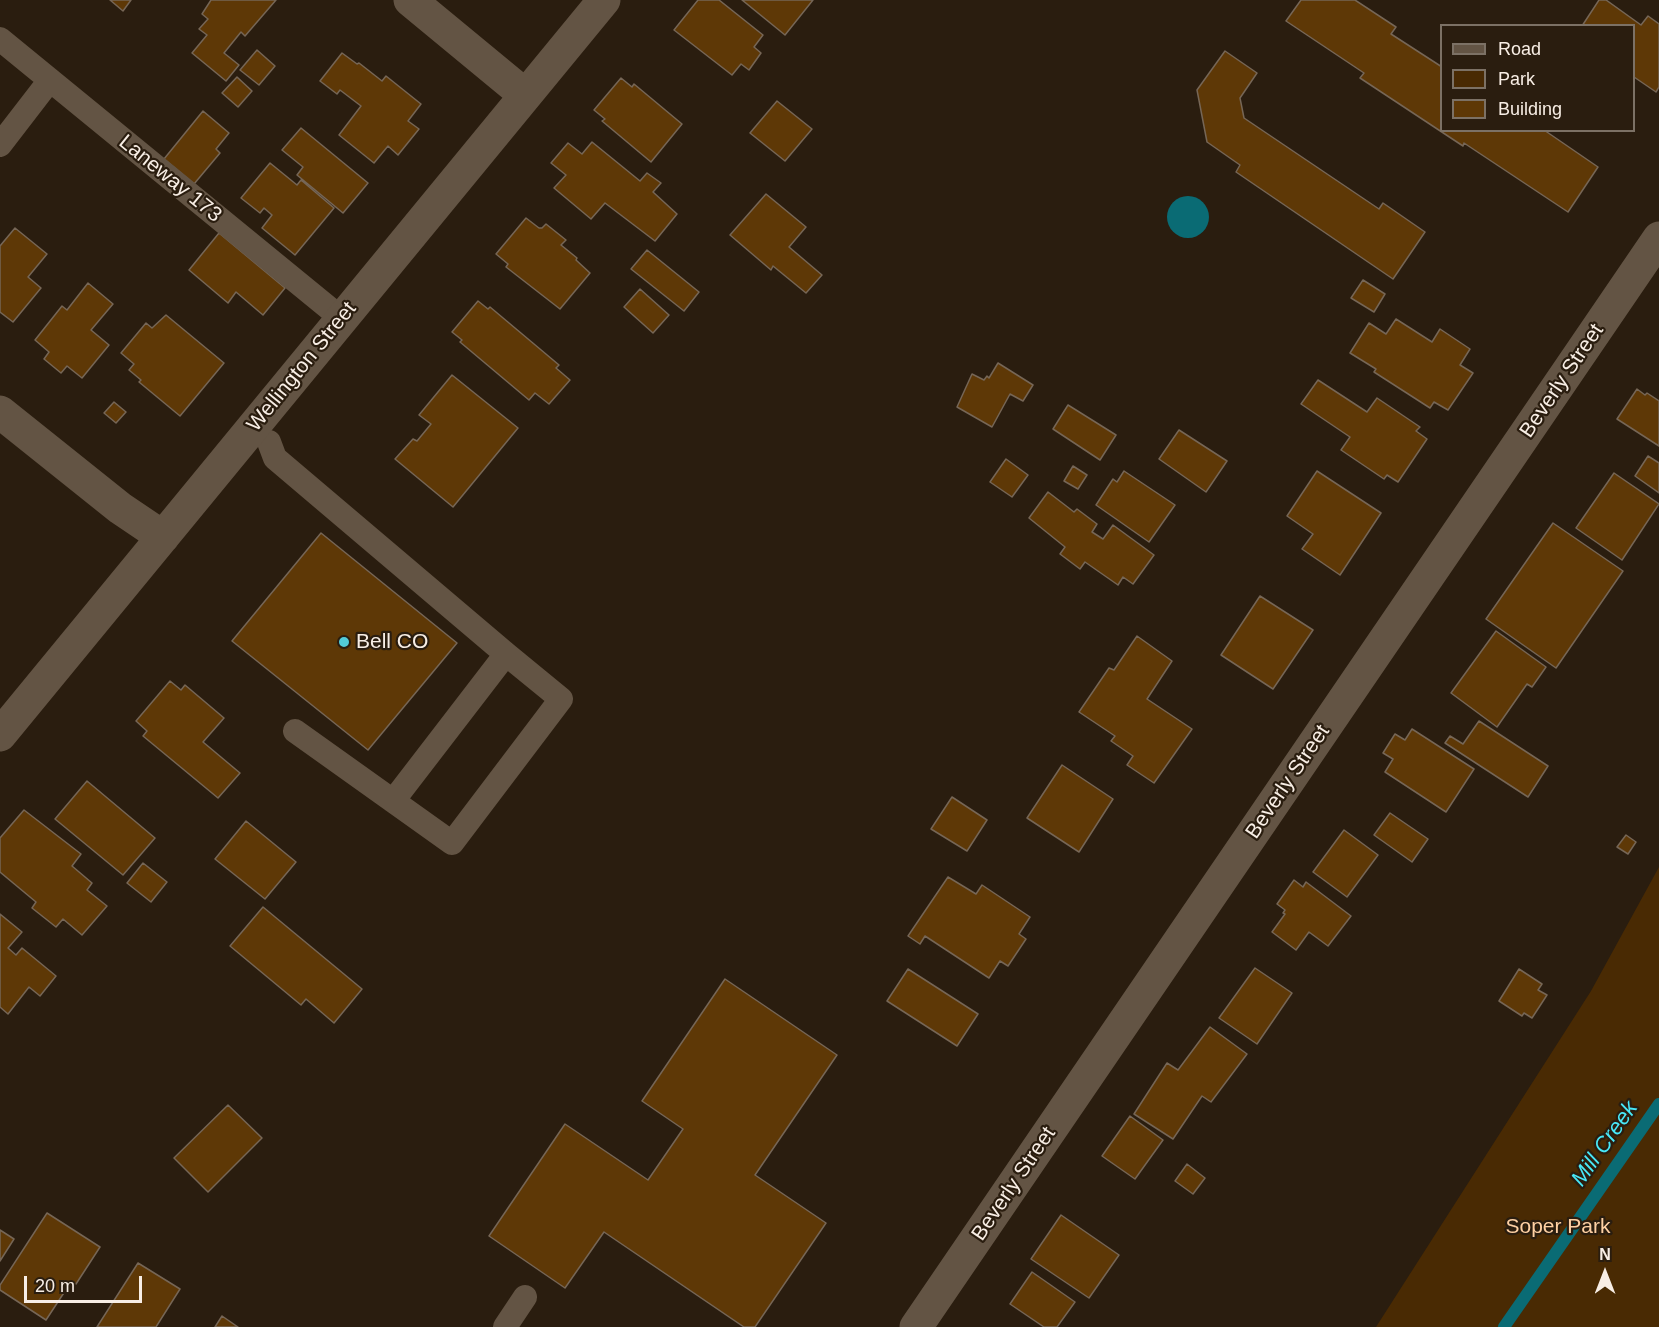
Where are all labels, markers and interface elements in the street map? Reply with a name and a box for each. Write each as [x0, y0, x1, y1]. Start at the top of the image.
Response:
legend [1440, 24, 1635, 132]
text: Road [1498, 39, 1541, 59]
text: Park [1498, 69, 1535, 89]
text: Building [1498, 99, 1562, 119]
street label: Laneway 173 [114, 130, 226, 228]
street label: Wellington Street [242, 297, 362, 437]
street label: Beverly Street [1515, 319, 1609, 443]
place label: Bell CO [356, 629, 428, 655]
marker: Bell CO [337, 635, 351, 649]
street label: Beverly Street [1241, 720, 1335, 844]
water label: Mill Creek [1566, 1096, 1644, 1192]
street label: Beverly Street [967, 1122, 1061, 1246]
park label: Soper Park [1505, 1214, 1611, 1240]
north arrow [1575, 1243, 1635, 1303]
text: N [1599, 1246, 1611, 1263]
scale bar [27, 1264, 146, 1302]
text: 20 m [35, 1276, 75, 1296]

